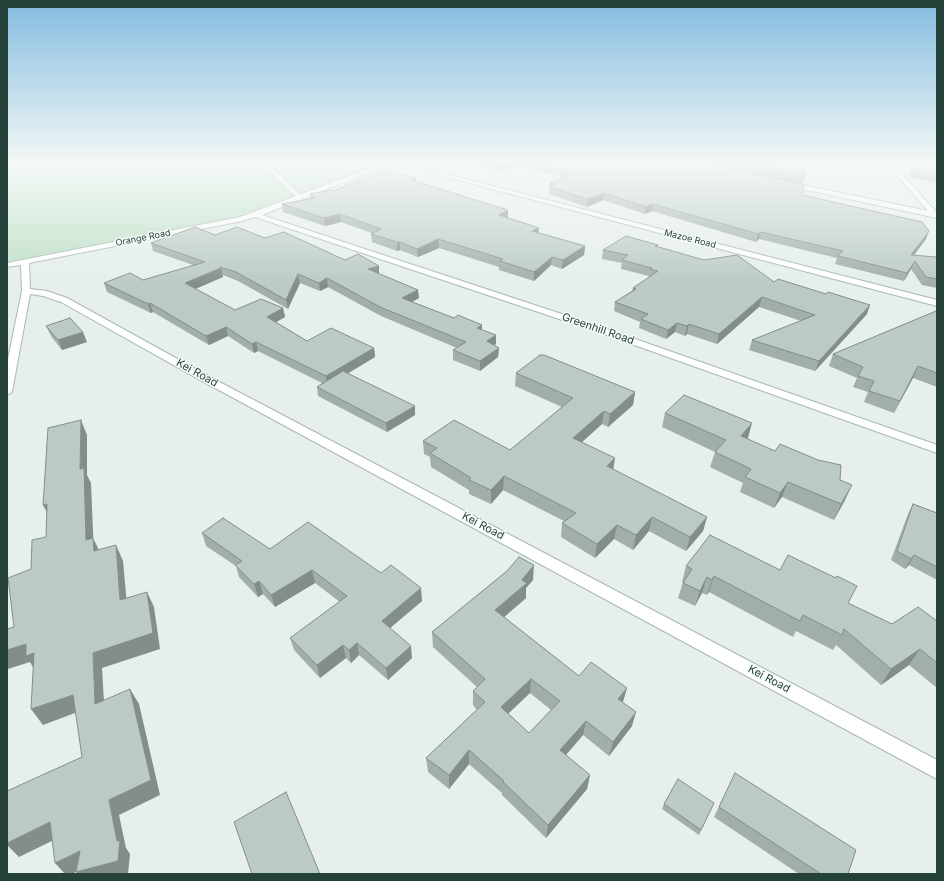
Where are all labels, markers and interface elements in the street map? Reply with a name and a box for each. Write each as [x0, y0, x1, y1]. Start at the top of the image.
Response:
street label: Orange Road [115, 227, 171, 249]
street label: Mazoe Road [663, 227, 717, 251]
street label: Greenhill Road [560, 310, 636, 348]
street label: Kei Road [174, 356, 220, 390]
street label: Kei Road [460, 509, 506, 543]
street label: Kei Road [746, 662, 792, 696]

